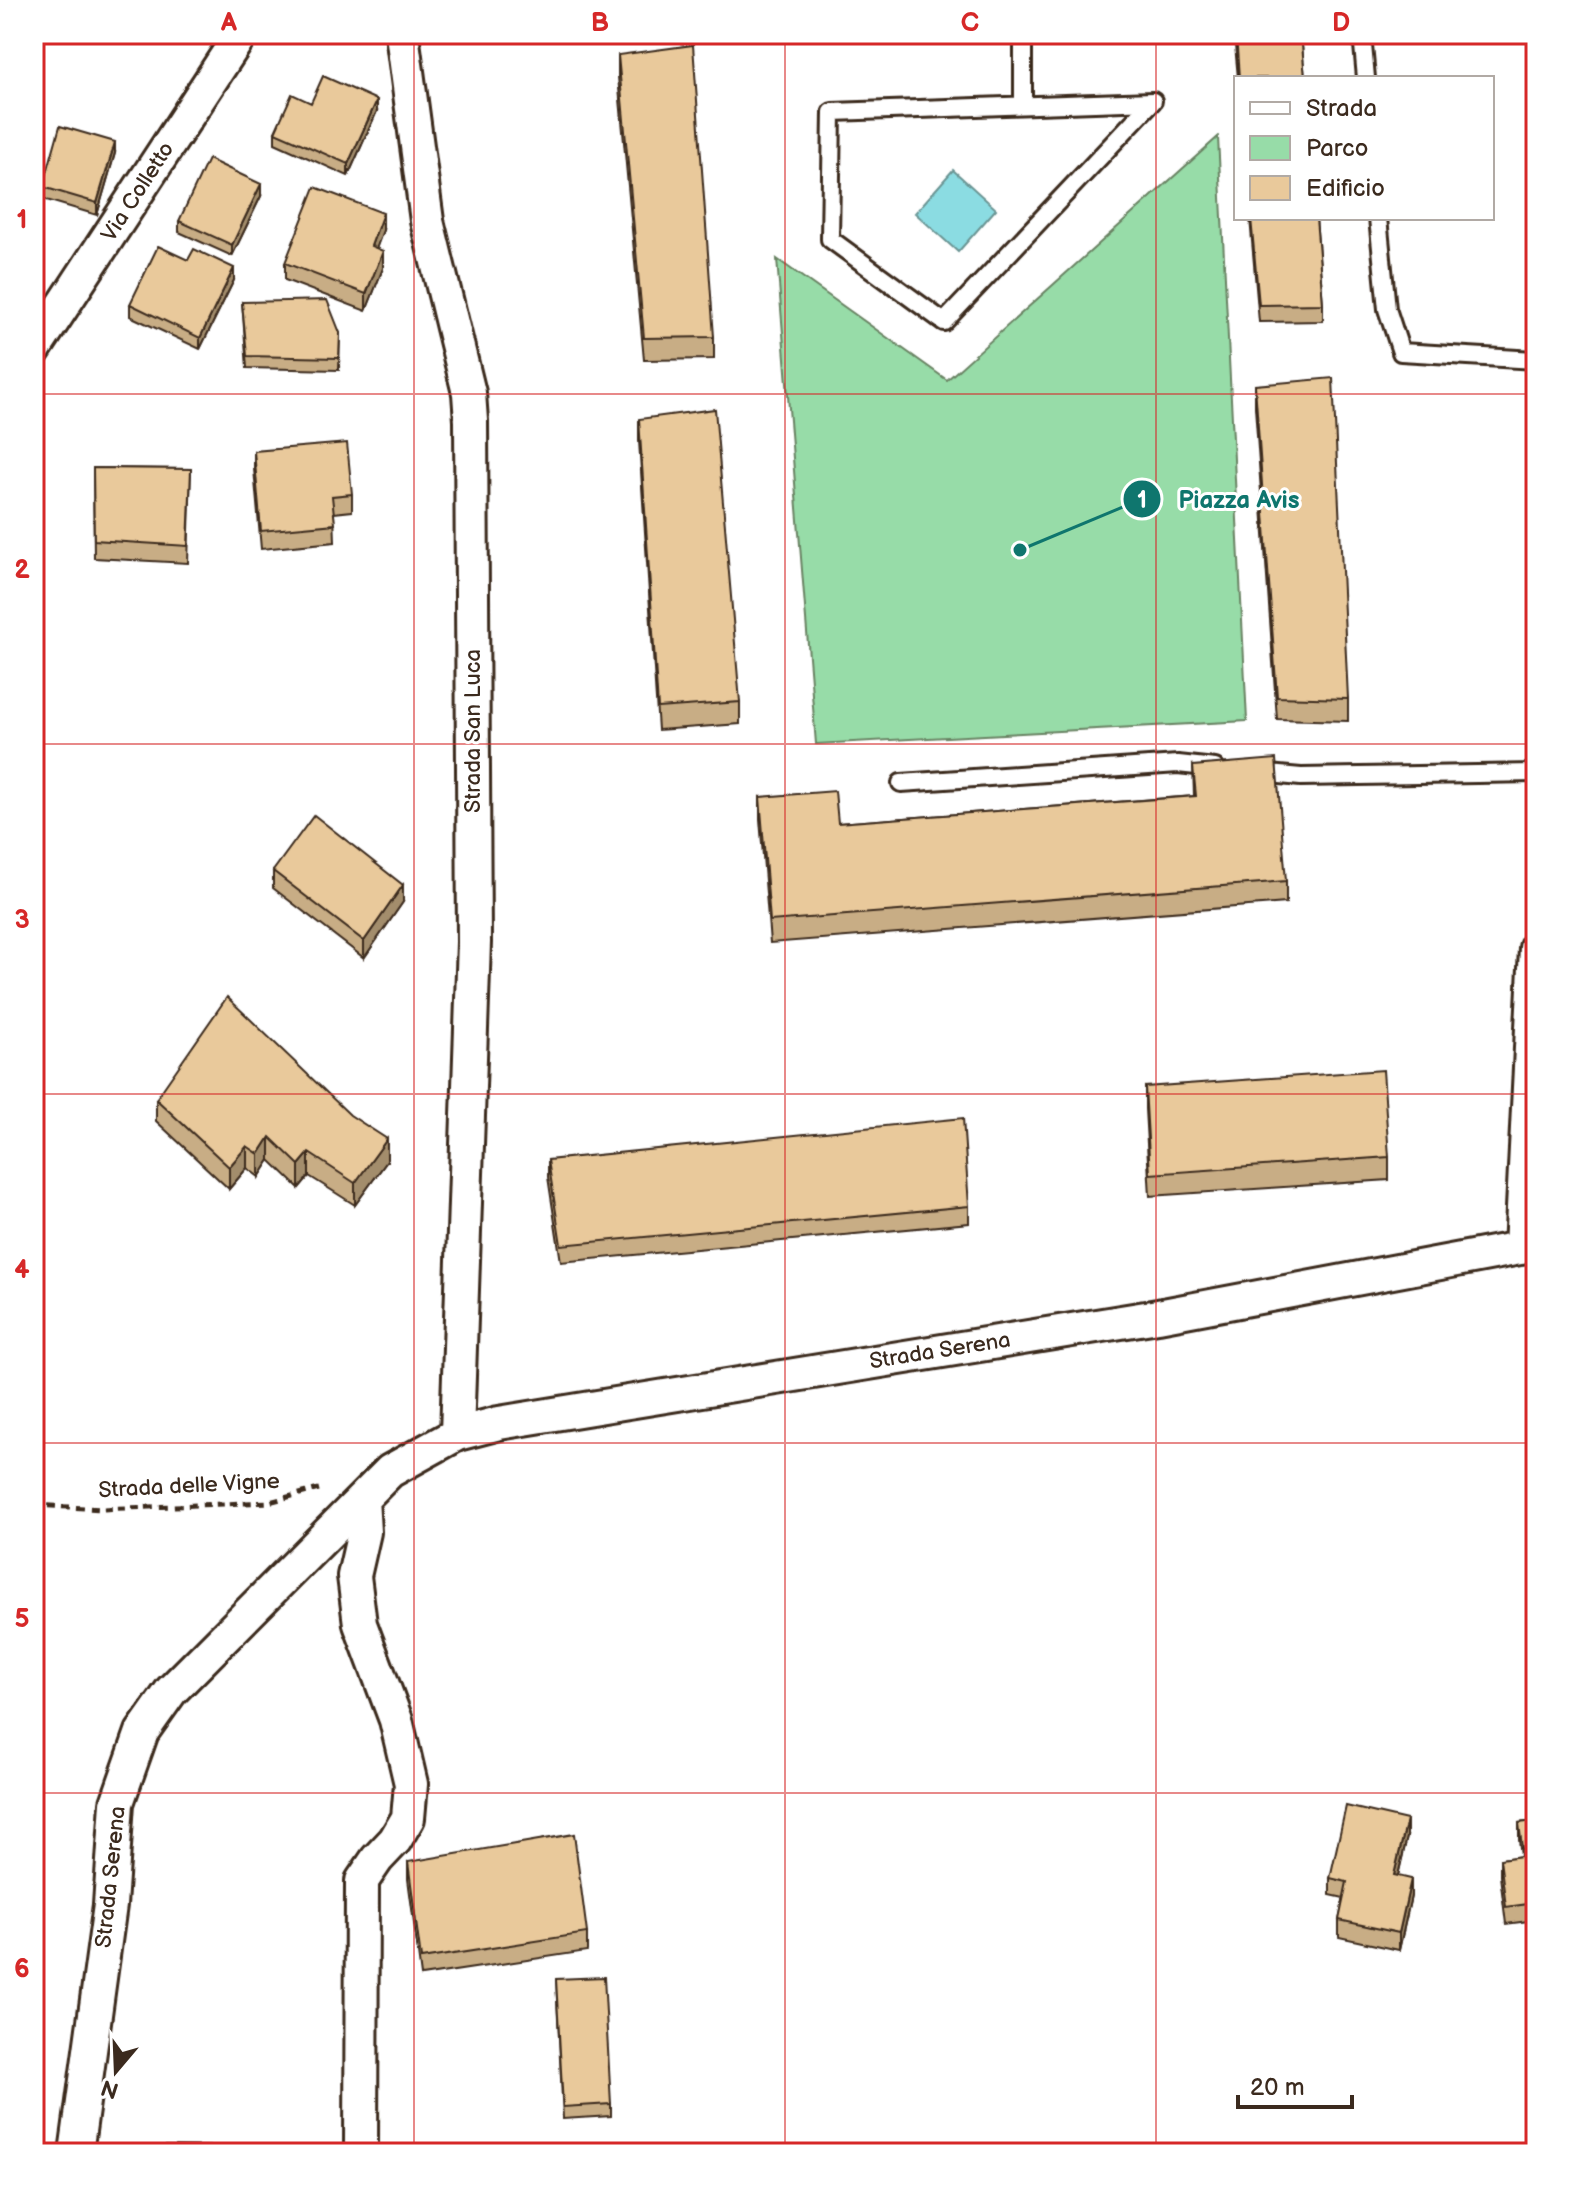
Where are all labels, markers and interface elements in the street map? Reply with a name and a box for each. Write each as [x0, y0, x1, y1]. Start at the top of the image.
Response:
text: A [220, 8, 237, 39]
text: B [591, 8, 609, 39]
text: C [961, 8, 979, 39]
text: D [1332, 8, 1350, 39]
legend [1234, 76, 1494, 220]
text: Strada [1306, 94, 1377, 123]
text: Parco [1306, 134, 1368, 163]
street label: Via Colletto [96, 137, 180, 247]
text: Edificio [1306, 174, 1385, 203]
text: 1 [17, 205, 27, 236]
callout: Piazza Avis [1122, 475, 1315, 523]
text: 1 [1137, 486, 1147, 515]
text: Piazza Avis [1179, 486, 1300, 515]
text: 2 [14, 555, 30, 586]
street label: Strada San Luca [460, 649, 487, 813]
text: 3 [14, 905, 30, 936]
text: 4 [14, 1255, 30, 1286]
street label: Strada Serena [868, 1327, 1012, 1375]
street label: Strada delle Vigne [98, 1468, 280, 1504]
text: 5 [14, 1604, 30, 1635]
street label: Strada Serena [90, 1805, 132, 1949]
text: 6 [14, 1954, 30, 1985]
north arrow [76, 2031, 156, 2111]
scale bar [1238, 2059, 1352, 2109]
text: N [98, 2073, 122, 2104]
text: 20 m [1250, 2073, 1305, 2102]

